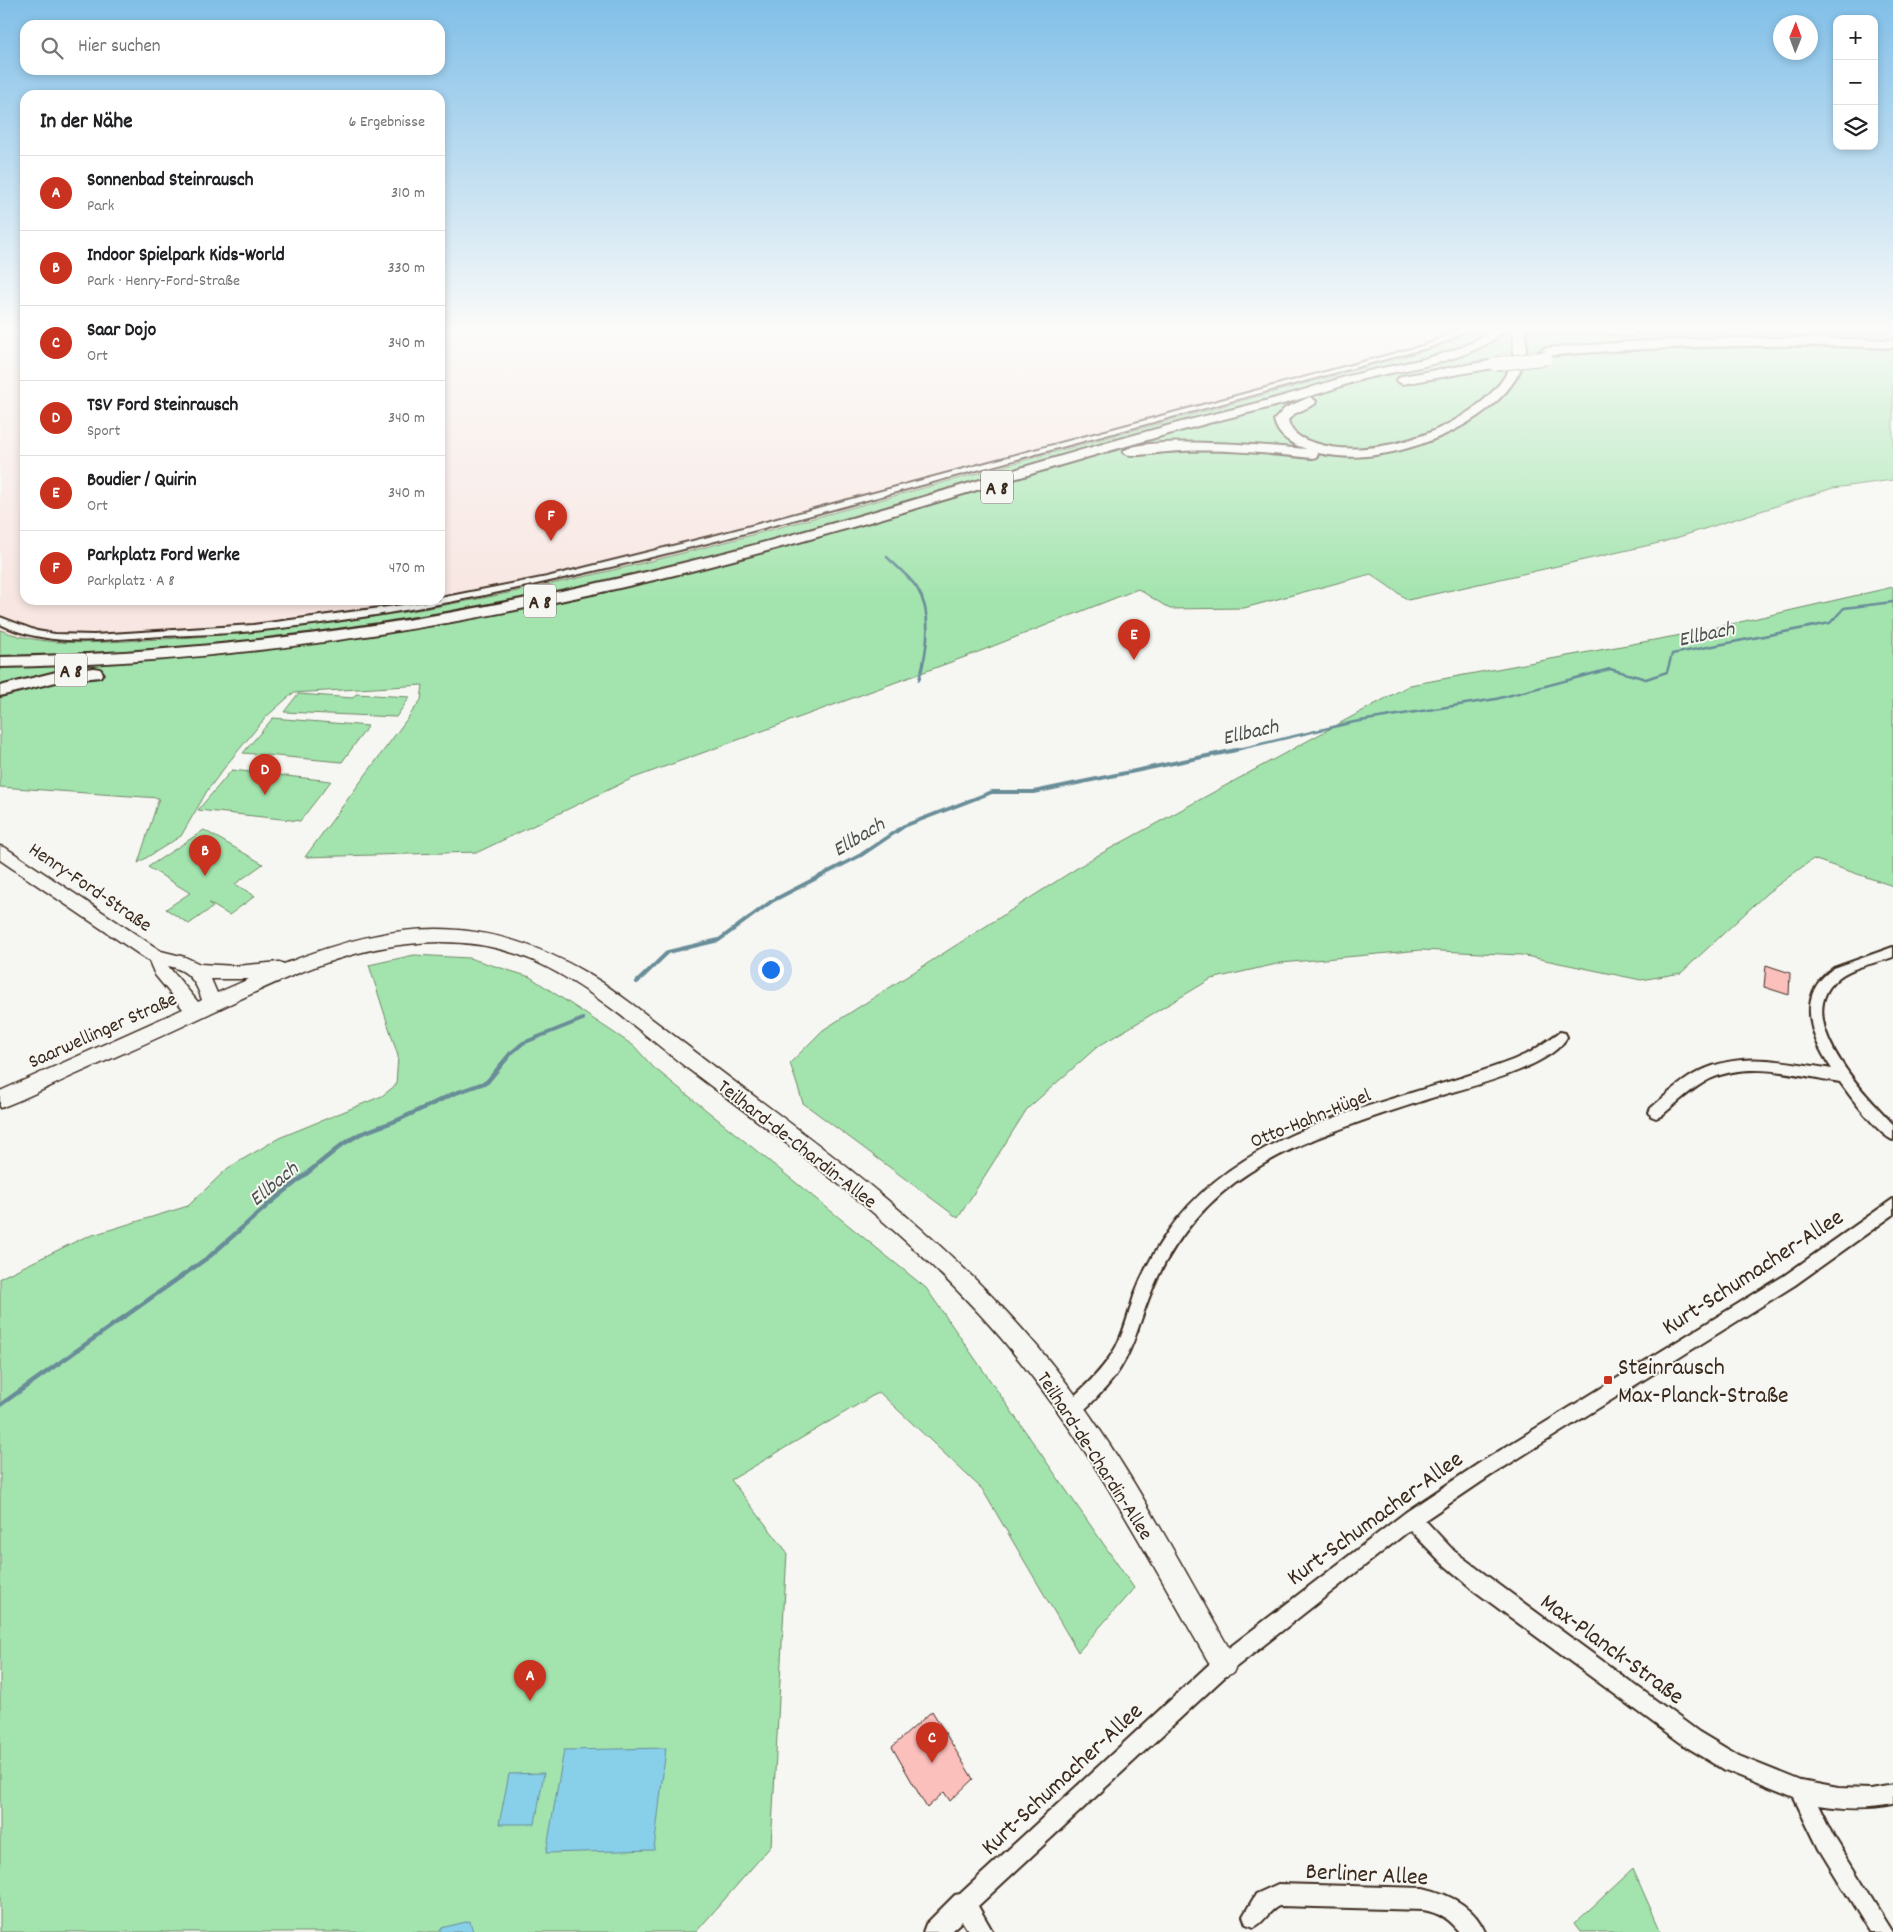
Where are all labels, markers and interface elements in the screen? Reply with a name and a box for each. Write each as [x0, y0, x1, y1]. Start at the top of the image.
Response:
north arrow [1773, 15, 1818, 60]
map controls [1833, 15, 1878, 150]
button: + [1833, 15, 1878, 60]
search box [20, 20, 445, 75]
icon: search [38, 34, 66, 62]
text: Hier suchen [78, 34, 161, 61]
button: − [1833, 60, 1878, 105]
button: layers [1833, 105, 1878, 150]
text: In der Nähe [40, 108, 132, 138]
text: 6 Ergebnisse [348, 111, 425, 134]
text: Sonnenbad Steinrausch [87, 168, 253, 195]
text: A [52, 182, 60, 205]
text: 310 m [391, 182, 425, 205]
text: Park [87, 195, 114, 218]
text: Indoor Spielpark Kids-World [87, 243, 285, 270]
text: B [52, 257, 60, 280]
text: 330 m [387, 257, 425, 280]
text: Park · Henry-Ford-Straße [87, 270, 240, 293]
text: Saar Dojo [87, 318, 156, 345]
text: C [52, 332, 60, 355]
text: 340 m [388, 332, 425, 355]
text: Ort [87, 345, 108, 368]
text: TSV Ford Steinrausch [87, 393, 238, 420]
text: D [52, 407, 60, 430]
text: 340 m [388, 407, 425, 430]
text: Sport [87, 420, 120, 443]
text: Boudier / Quirin [87, 468, 197, 495]
road number: A 8 [981, 471, 1013, 504]
text: E [52, 482, 60, 505]
text: 340 m [388, 482, 425, 505]
text: Ort [87, 495, 108, 518]
pin: F [535, 500, 567, 541]
text: Parkplatz Ford Werke [87, 543, 240, 570]
text: F [52, 557, 60, 580]
text: 470 m [389, 557, 425, 580]
text: Parkplatz · A 8 [87, 570, 175, 593]
road number: A 8 [524, 584, 556, 618]
water label: Ellbach [1676, 615, 1739, 656]
pin: E [1118, 619, 1150, 660]
road number: A 8 [55, 654, 87, 686]
water label: Ellbach [1220, 713, 1283, 755]
pin: D [249, 754, 281, 795]
water label: Ellbach [828, 810, 893, 866]
pin: B [189, 835, 221, 876]
street label: Henry-Ford-Straße [22, 837, 157, 940]
your location [758, 957, 784, 983]
street label: Saarwellinger Straße [24, 986, 182, 1077]
street label: Teilhard-de-Chardin-Allee [711, 1074, 882, 1217]
street label: Otto-Hahn-Hügel [1247, 1083, 1376, 1157]
water label: Ellbach [244, 1155, 307, 1215]
street label: Kurt-Schumacher-Allee [1656, 1202, 1851, 1345]
place label: Steinrausch Max-Planck-Straße [1618, 1352, 1789, 1414]
street label: Teilhard-de-Chardin-Allee [1029, 1367, 1159, 1546]
marker: Steinrausch Max-Planck-Straße [1602, 1374, 1614, 1386]
street label: Kurt-Schumacher-Allee [1281, 1444, 1471, 1595]
street label: Max-Planck-Straße [1532, 1587, 1690, 1714]
pin: A [514, 1660, 546, 1701]
street label: Kurt-Schumacher-Allee [974, 1696, 1152, 1864]
pin: C [916, 1722, 948, 1763]
street label: Berliner Allee [1305, 1856, 1429, 1896]

